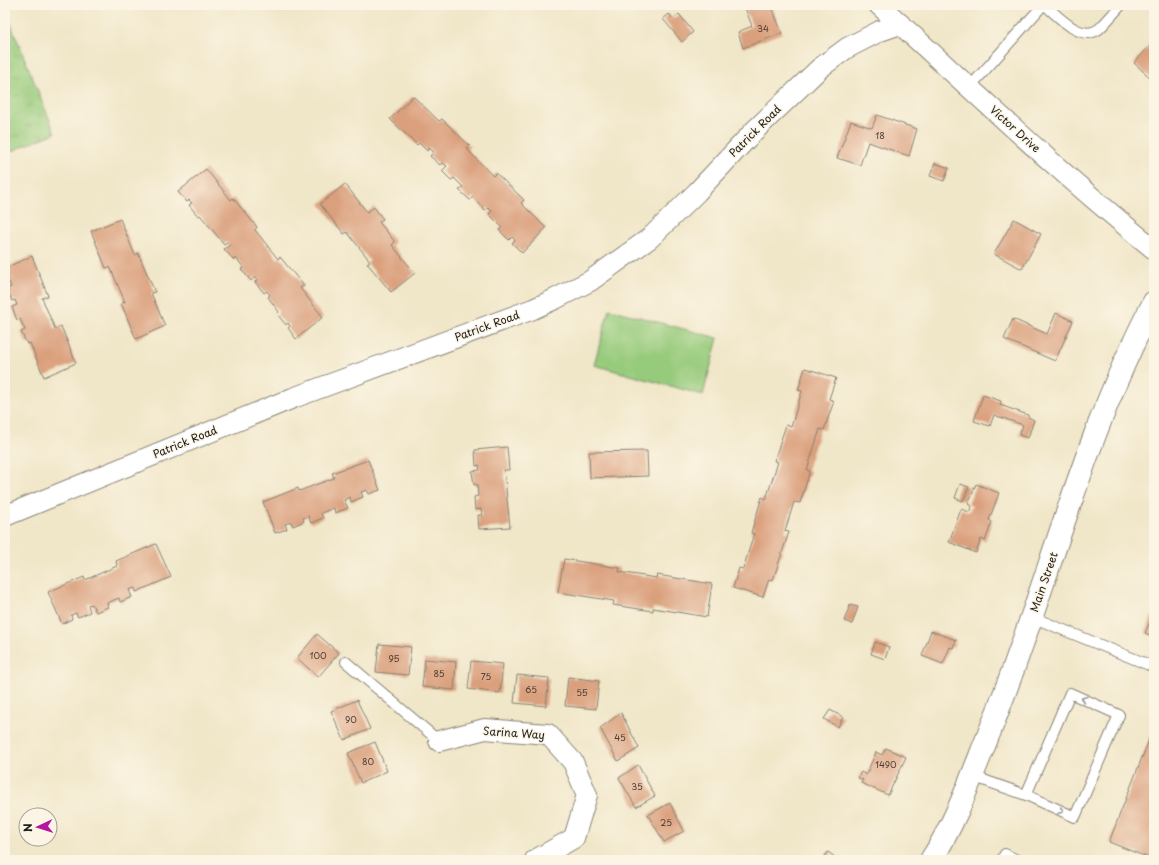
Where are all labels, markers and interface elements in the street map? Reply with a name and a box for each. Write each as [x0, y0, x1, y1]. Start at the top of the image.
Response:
house number: 34 [757, 21, 769, 35]
street label: Patrick Road [725, 100, 785, 161]
street label: Victor Drive [986, 101, 1045, 156]
house number: 18 [875, 128, 885, 142]
street label: Patrick Road [452, 306, 522, 345]
street label: Patrick Road [150, 421, 220, 462]
street label: Main Street [1025, 549, 1062, 614]
house number: 100 [309, 648, 327, 662]
house number: 95 [388, 651, 400, 665]
house number: 85 [433, 666, 445, 680]
house number: 75 [481, 669, 491, 683]
house number: 65 [525, 682, 537, 696]
house number: 55 [576, 685, 588, 699]
one-way arrow [1080, 696, 1088, 704]
house number: 90 [345, 712, 357, 726]
street label: Sarina Way [483, 722, 546, 743]
house number: 45 [614, 730, 626, 744]
house number: 80 [362, 754, 375, 768]
house number: 1490 [875, 757, 897, 771]
house number: 35 [631, 779, 643, 793]
one-way arrow [1057, 806, 1065, 814]
north arrow [18, 807, 58, 847]
house number: 25 [660, 815, 672, 829]
text: N [19, 823, 36, 833]

